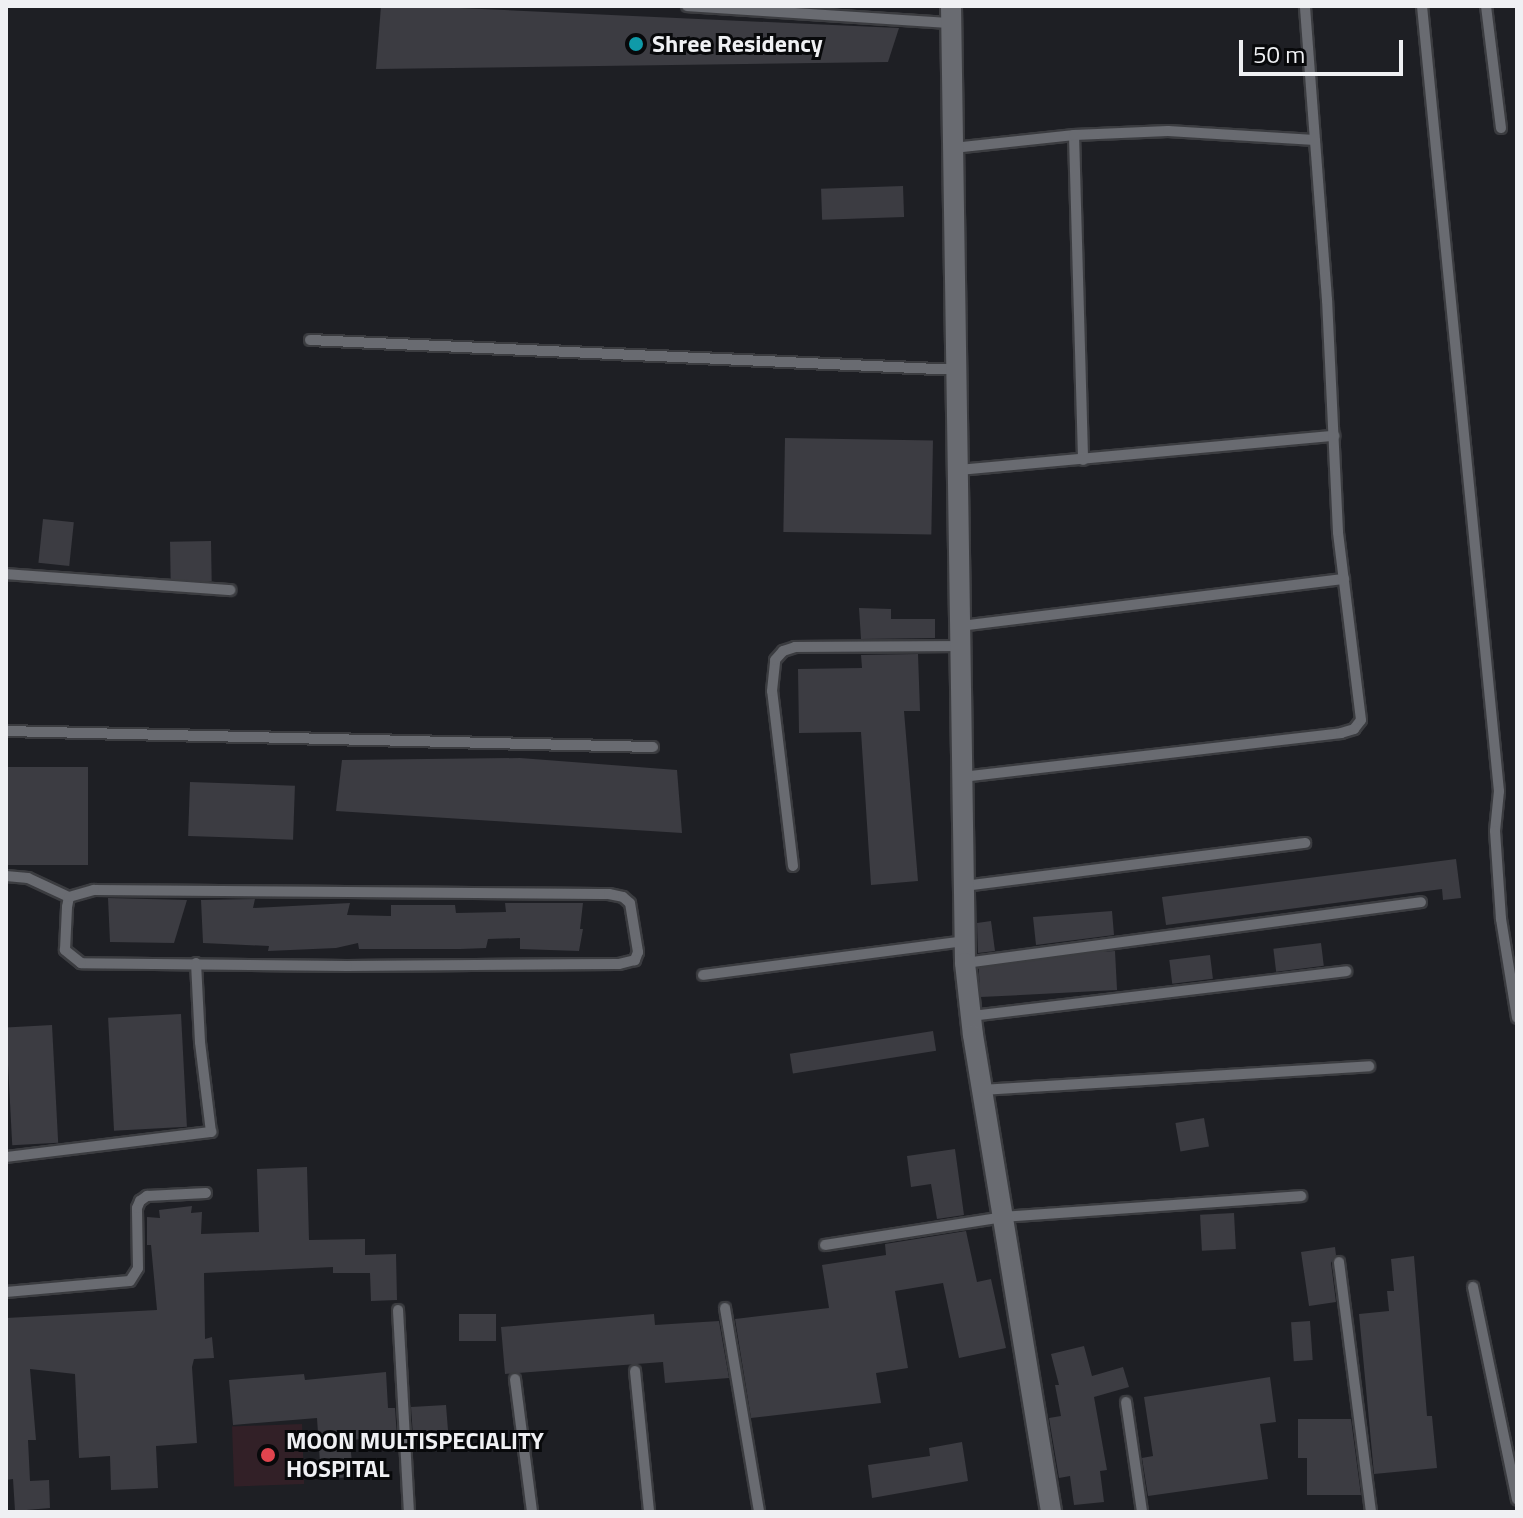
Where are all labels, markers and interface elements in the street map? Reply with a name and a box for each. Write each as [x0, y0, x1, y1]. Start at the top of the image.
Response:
scale bar [1243, 24, 1407, 74]
place label: Shree Residency [652, 30, 823, 58]
marker: Shree Residency [627, 35, 645, 53]
text: 50 m [1253, 36, 1305, 72]
place label: MOON MULTISPECIALITY HOSPITAL [286, 1427, 544, 1483]
marker: MOON MULTISPECIALITY HOSPITAL [257, 1444, 279, 1466]

